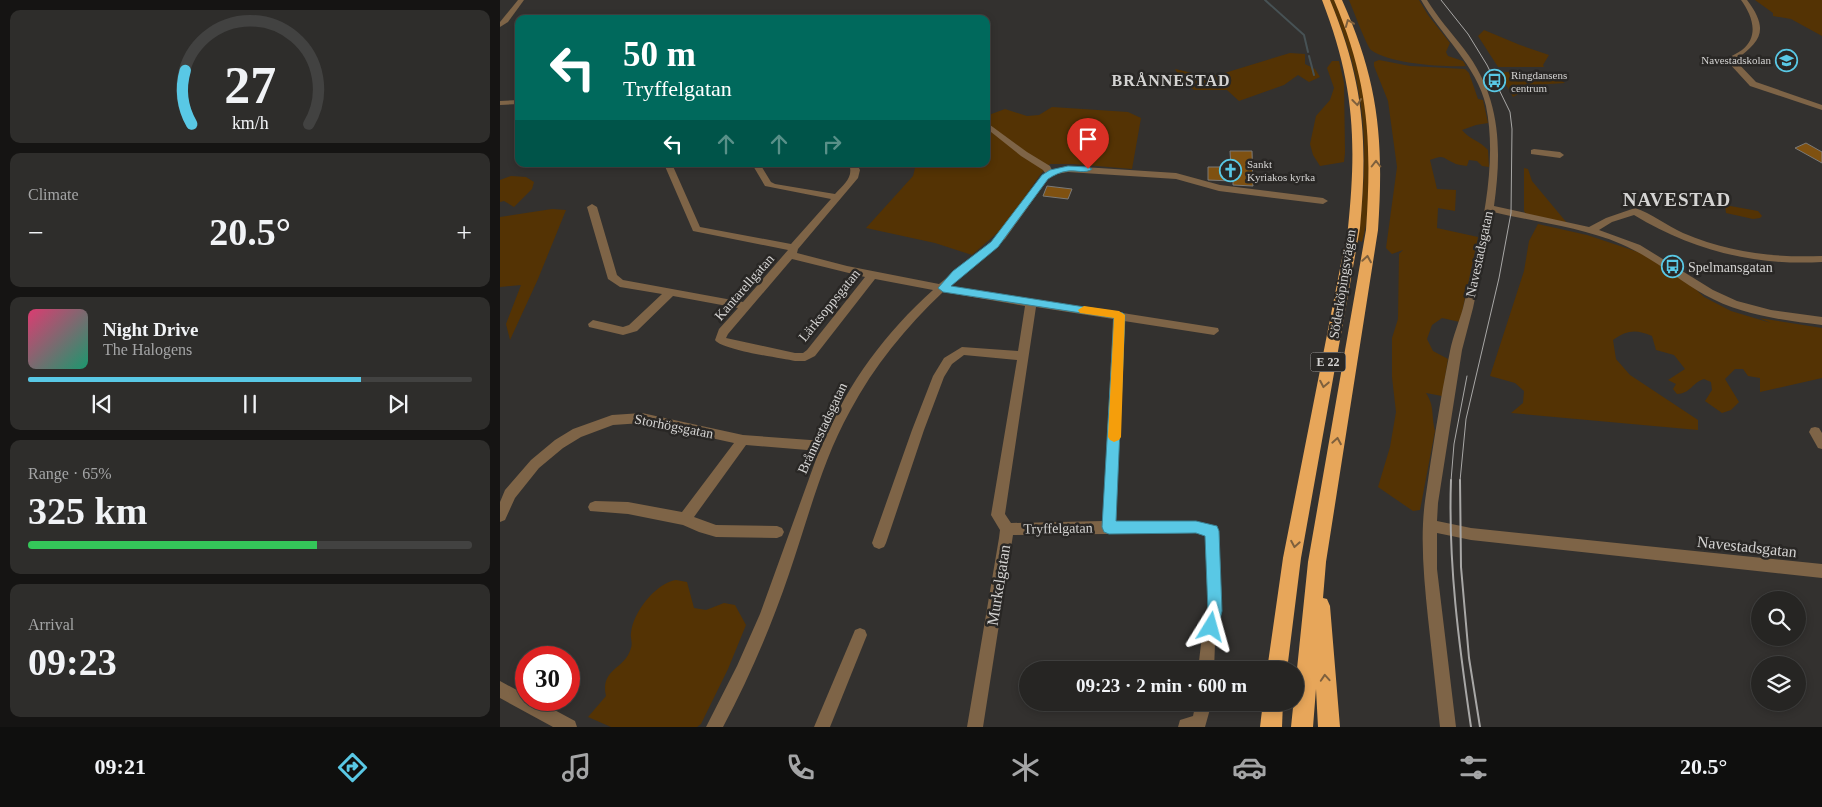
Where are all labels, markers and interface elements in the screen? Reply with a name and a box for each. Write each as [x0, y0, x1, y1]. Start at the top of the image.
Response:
one-way arrow [1344, 19, 1355, 28]
icon: left [540, 35, 605, 100]
text: 50 m [623, 35, 696, 74]
school or university icon: Navestadskolan [1775, 48, 1799, 72]
place label: Navestadskolan [1701, 54, 1771, 66]
text: 27 [224, 57, 276, 114]
bus stop icon: Ringdansens centrum [1483, 69, 1507, 93]
place label: Ringdansens centrum [1511, 69, 1567, 94]
district label: BRÅNNESTAD [1111, 72, 1231, 89]
text: Tryffelgatan [623, 76, 732, 101]
one-way arrow [1351, 98, 1362, 106]
text: km/h [232, 113, 268, 133]
pin [1067, 118, 1109, 169]
icon: arrive [1074, 125, 1102, 153]
icon: left [659, 130, 687, 158]
icon: ahead [712, 130, 740, 158]
icon: ahead [765, 130, 793, 158]
icon: right [818, 130, 846, 158]
church icon: Sankt Kyriakos kyrka [1219, 158, 1243, 182]
place label: Sankt Kyriakos kyrka [1247, 158, 1315, 183]
one-way arrow [1371, 159, 1381, 167]
text: Climate [28, 186, 79, 203]
district label: NAVESTAD [1623, 189, 1731, 210]
street label: Navestadsgatan [1463, 210, 1496, 299]
text: 20.5° [209, 211, 291, 253]
text: − [28, 217, 44, 248]
text: + [456, 217, 472, 248]
street label: Söderköpingsvägen [1326, 228, 1359, 340]
street label: Kantarellgatan [712, 251, 777, 323]
one-way arrow [1361, 255, 1371, 263]
bus stop icon: Spelmansgatan [1660, 255, 1684, 279]
place label: Spelmansgatan [1688, 260, 1773, 275]
street label: Lärksoppsgatan [796, 266, 863, 344]
text: Night Drive [103, 319, 199, 340]
text: The Halogens [103, 341, 192, 358]
road number: E 22 [1310, 352, 1346, 372]
one-way arrow [1320, 379, 1330, 388]
street label: Brånnestadsgatan [795, 380, 850, 476]
icon: previous [88, 390, 116, 418]
icon: pause [236, 390, 264, 418]
icon: next [384, 390, 412, 418]
street label: Storhögsgatan [633, 411, 715, 441]
one-way arrow [1331, 437, 1341, 446]
text: Range · 65% [28, 465, 112, 482]
text: 325 km [28, 490, 147, 532]
street label: Tryffelgatan [1023, 520, 1093, 537]
street label: Navestadsgatan [1696, 533, 1798, 561]
one-way arrow [1290, 539, 1300, 548]
street label: Murkelgatan [984, 543, 1014, 627]
map controls [1751, 591, 1806, 711]
button: search [1751, 591, 1806, 646]
position arrow [1184, 600, 1236, 652]
text: Arrival [28, 616, 74, 633]
text: 09:23 [28, 641, 117, 683]
speed limit sign: 30 [515, 646, 580, 711]
button: layers [1751, 656, 1806, 711]
one-way arrow [1320, 674, 1331, 682]
text: 09:23 · 2 min · 600 m [1076, 675, 1247, 696]
icon: directions [335, 750, 370, 785]
icon: music [559, 750, 594, 785]
icon: phone [783, 750, 818, 785]
icon: climate [1008, 750, 1043, 785]
icon: car [1232, 750, 1267, 785]
icon: filters [1456, 750, 1491, 785]
text: 09:21 [95, 754, 146, 779]
text: 20.5° [1680, 754, 1727, 779]

